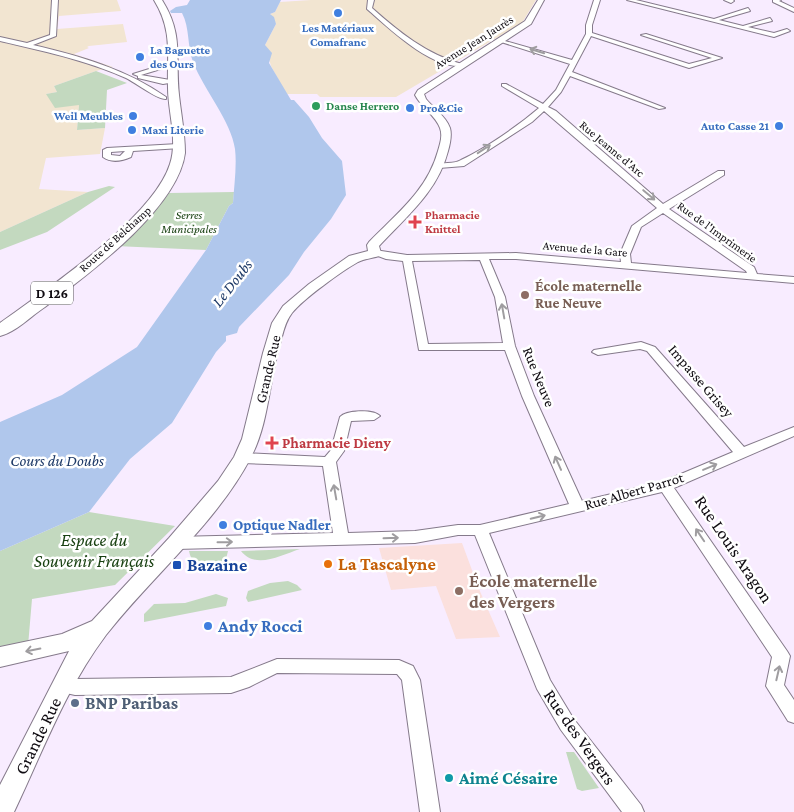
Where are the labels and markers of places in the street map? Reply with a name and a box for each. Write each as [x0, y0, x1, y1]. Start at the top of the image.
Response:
marker: Les Matériaux Comafranc [332, 7, 344, 19]
place label: Les Matériaux Comafranc [302, 21, 375, 49]
place label: La Baguette des Ours [150, 43, 210, 71]
marker: La Baguette des Ours [134, 51, 146, 63]
place label: Danse Herrero [326, 99, 399, 113]
marker: Danse Herrero [310, 100, 322, 112]
place label: Pro&Cie [420, 101, 463, 115]
marker: Pro&Cie [404, 102, 416, 114]
place label: Weil Meubles [53, 109, 123, 123]
marker: Weil Meubles [127, 110, 139, 122]
place label: Auto Casse 21 [700, 119, 770, 133]
marker: Auto Casse 21 [773, 120, 785, 132]
place label: Maxi Literie [142, 123, 204, 137]
marker: Maxi Literie [126, 124, 138, 136]
place label: Pharmacie Knittel [425, 208, 480, 236]
marker: Pharmacie Knittel [409, 216, 421, 228]
place label: École maternelle Rue Neuve [535, 278, 642, 311]
marker: École maternelle Rue Neuve [519, 289, 531, 301]
place label: Pharmacie Dieny [282, 435, 391, 451]
marker: Pharmacie Dieny [266, 437, 278, 449]
place label: Optique Nadler [233, 517, 331, 533]
marker: Optique Nadler [217, 519, 229, 531]
place label: La Tascalyne [338, 554, 436, 574]
place label: Bazaine [187, 555, 247, 575]
marker: La Tascalyne [322, 558, 334, 570]
marker: Bazaine [171, 559, 183, 571]
place label: École maternelle des Vergers [469, 571, 597, 612]
marker: École maternelle des Vergers [453, 585, 465, 597]
place label: Andy Rocci [217, 616, 303, 636]
marker: Andy Rocci [202, 620, 214, 632]
place label: BNP Paribas [85, 693, 178, 713]
marker: BNP Paribas [69, 697, 81, 709]
place label: Aimé Césaire [458, 768, 558, 788]
marker: Aimé Césaire [443, 772, 455, 784]

